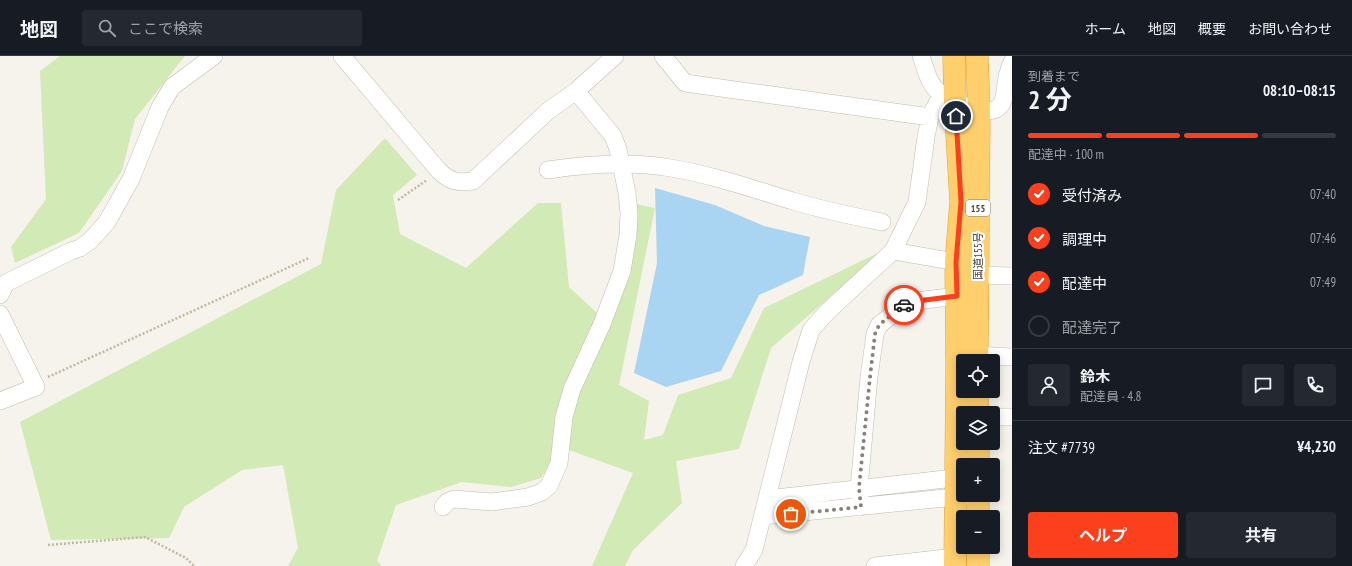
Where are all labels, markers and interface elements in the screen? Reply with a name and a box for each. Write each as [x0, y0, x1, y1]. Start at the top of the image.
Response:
search box [82, 10, 362, 46]
text: 地図 [20, 17, 58, 41]
icon: search [96, 17, 118, 39]
text: ここで検索 [128, 19, 203, 38]
text: ホーム [1084, 20, 1126, 38]
text: 地図 [1148, 20, 1176, 38]
text: 概要 [1198, 20, 1226, 38]
text: お問い合わせ [1248, 20, 1332, 38]
text: 到着まで [1028, 68, 1080, 85]
text: 08:10–08:15 [1263, 81, 1336, 100]
text: 2 分 [1028, 83, 1072, 116]
pin [939, 99, 973, 133]
icon: home [945, 105, 967, 127]
text: 配達中 · 100 m [1028, 146, 1104, 163]
icon: check [1028, 183, 1050, 205]
text: 受付済み [1062, 186, 1122, 205]
text: 07:40 [1310, 186, 1336, 203]
road number: 155 [966, 200, 990, 216]
icon: check [1028, 227, 1050, 249]
text: 調理中 [1062, 230, 1107, 249]
text: 07:46 [1310, 230, 1336, 247]
street label: 国道155号 [971, 232, 985, 280]
icon: check [1028, 271, 1050, 293]
text: 配達中 [1062, 274, 1107, 293]
text: 07:49 [1310, 274, 1336, 291]
courier [884, 285, 924, 325]
icon: car [893, 294, 915, 316]
text: 配達完了 [1062, 318, 1122, 337]
map controls [956, 354, 1000, 554]
button: locate [956, 354, 1000, 398]
button: person [1028, 364, 1070, 406]
button: chat [1242, 364, 1284, 406]
button: phone [1294, 364, 1336, 406]
text: 鈴木 [1080, 367, 1110, 386]
text: 配達員 · 4.8 [1080, 388, 1141, 405]
button: layers [956, 406, 1000, 450]
text: ¥4,230 [1297, 437, 1336, 456]
text: 注文 #7739 [1028, 438, 1095, 457]
button: + [956, 458, 1000, 502]
pin [774, 497, 808, 531]
icon: bag [780, 503, 802, 525]
button: − [956, 510, 1000, 554]
button: ヘルプ [1028, 512, 1178, 558]
button: 共有 [1186, 512, 1336, 558]

